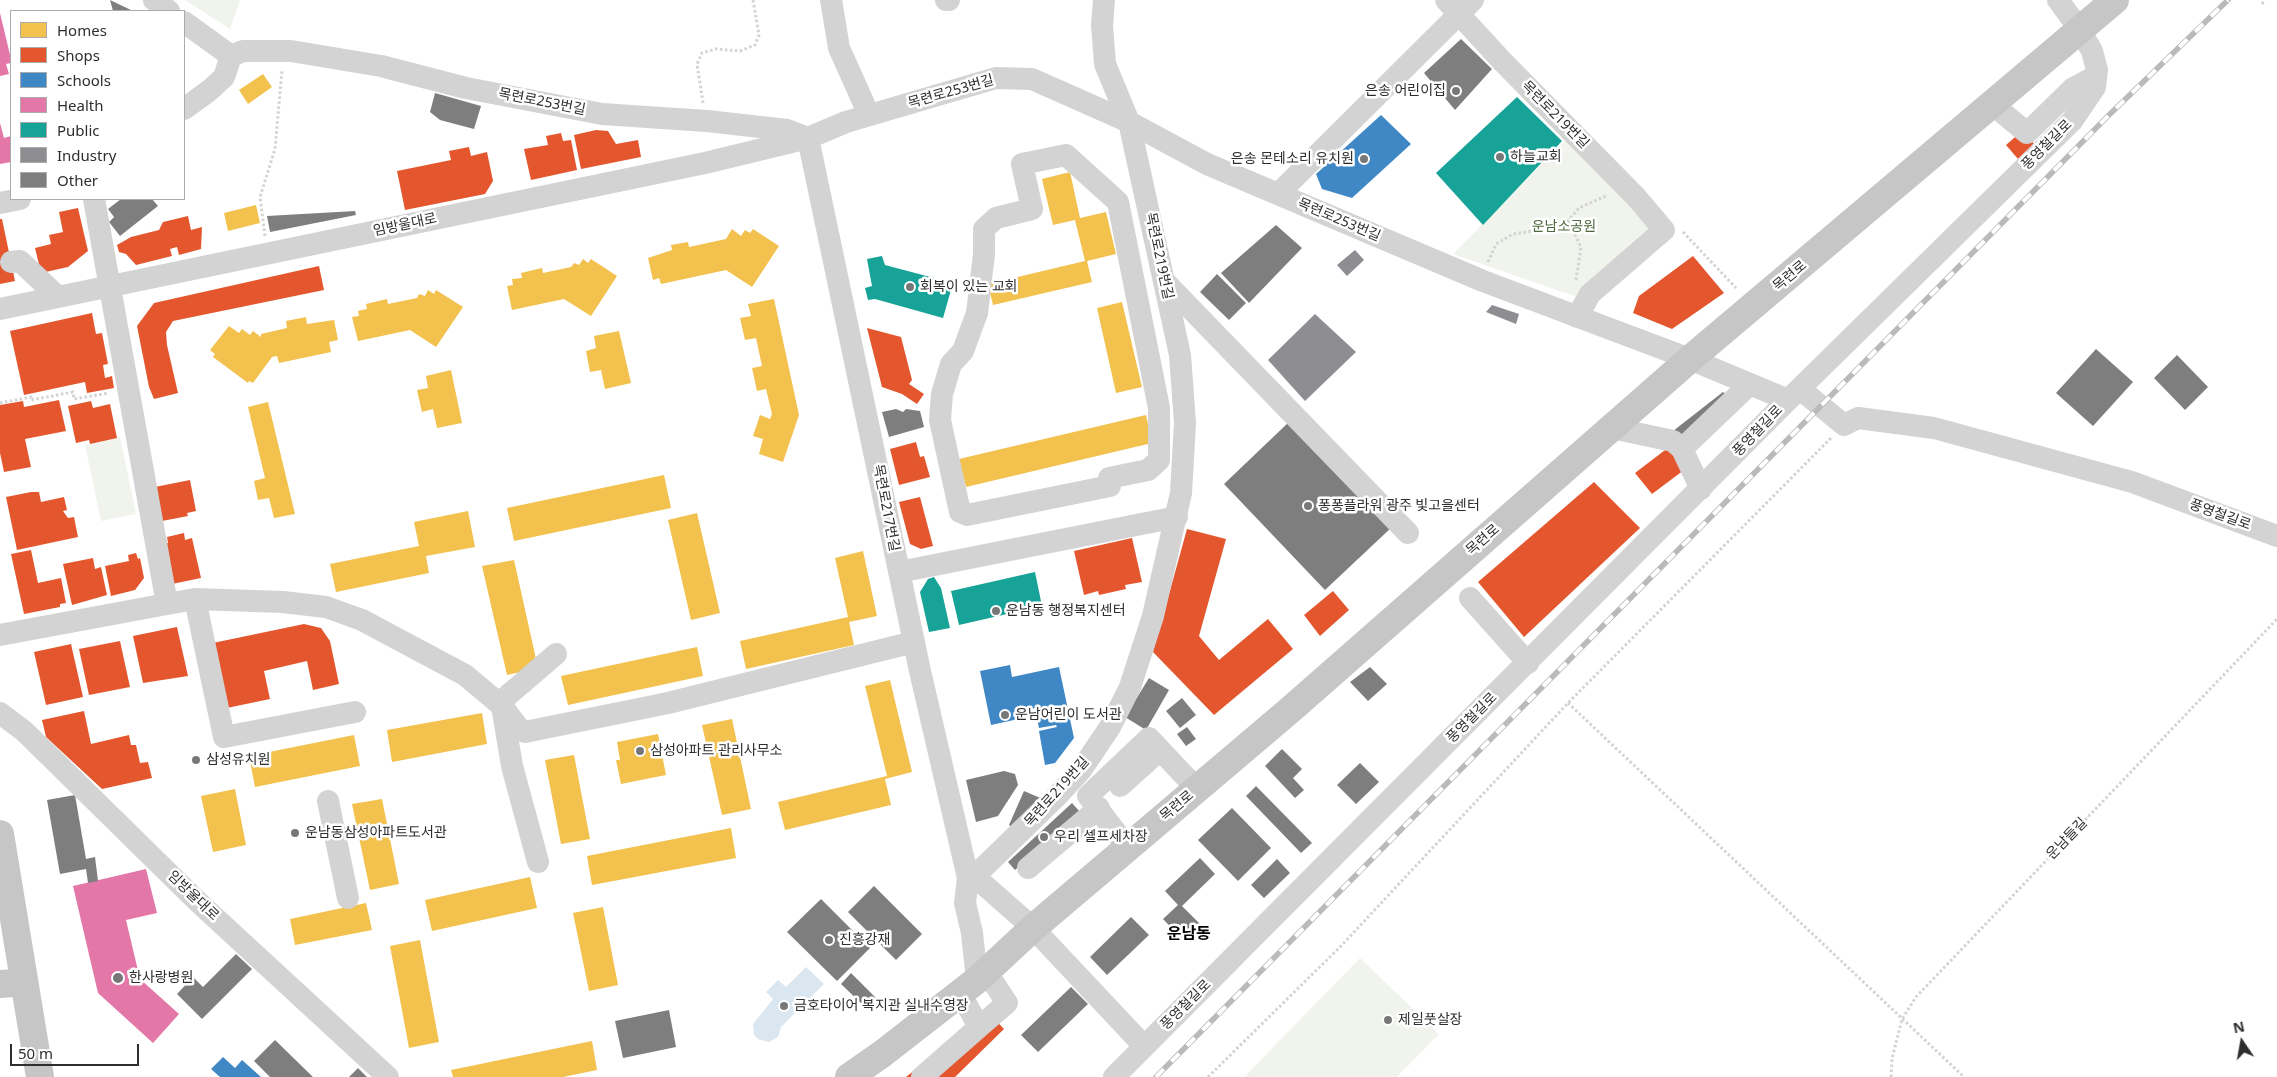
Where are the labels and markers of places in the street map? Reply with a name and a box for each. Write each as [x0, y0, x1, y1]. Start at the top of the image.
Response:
place label: 은송 어린이집 [1365, 83, 1446, 99]
marker: 은송 어린이집 [1450, 85, 1462, 97]
place label: 하늘교회 [1510, 149, 1562, 165]
place label: 은송 몬테소리 유치원 [1231, 151, 1354, 167]
marker: 하늘교회 [1494, 151, 1506, 163]
marker: 은송 몬테소리 유치원 [1358, 153, 1370, 165]
place label: 회복이 있는 교회 [920, 279, 1017, 295]
marker: 회복이 있는 교회 [904, 281, 916, 293]
place label: 퐁퐁플라워 광주 빛고을센터 [1318, 498, 1480, 514]
marker: 퐁퐁플라워 광주 빛고을센터 [1302, 500, 1314, 512]
place label: 운남동 행정복지센터 [1006, 603, 1126, 619]
marker: 운남동 행정복지센터 [990, 605, 1002, 617]
place label: 운남어린이 도서관 [1015, 707, 1122, 723]
marker: 운남어린이 도서관 [999, 709, 1011, 721]
place label: 삼성아파트 관리사무소 [650, 743, 782, 759]
marker: 삼성아파트 관리사무소 [634, 745, 646, 757]
place label: 삼성유치원 [206, 752, 270, 768]
marker: 삼성유치원 [190, 754, 202, 766]
place label: 운남동삼성아파트도서관 [305, 825, 447, 841]
marker: 운남동삼성아파트도서관 [289, 827, 301, 839]
place label: 우리 셀프세차장 [1054, 829, 1148, 845]
marker: 우리 셀프세차장 [1038, 831, 1050, 843]
place label: 진흥강재 [839, 932, 891, 948]
marker: 진흥강재 [823, 934, 835, 946]
place label: 한사랑병원 [129, 970, 193, 986]
marker: 한사랑병원 [111, 971, 125, 985]
place label: 금호타이어 복지관 실내수영장 [794, 998, 969, 1014]
marker: 금호타이어 복지관 실내수영장 [778, 1000, 790, 1012]
place label: 제일풋살장 [1398, 1012, 1462, 1028]
marker: 제일풋살장 [1382, 1014, 1394, 1026]

